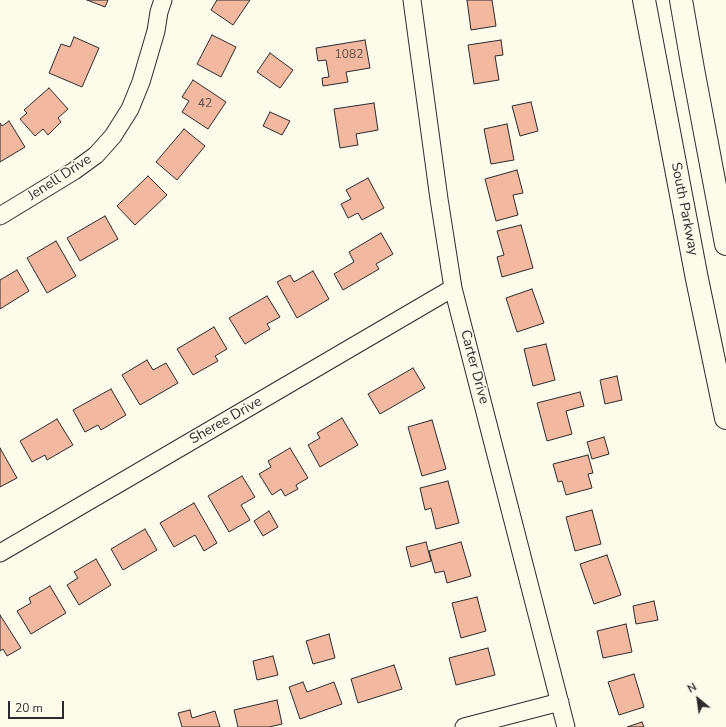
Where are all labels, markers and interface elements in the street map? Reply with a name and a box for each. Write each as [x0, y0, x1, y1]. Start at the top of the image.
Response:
house number: 1082 [335, 48, 363, 62]
house number: 42 [198, 97, 212, 111]
street label: Jenell Drive [25, 151, 95, 205]
street label: South Parkway [667, 161, 701, 257]
street label: Carter Drive [456, 328, 492, 406]
street label: Sheree Drive [187, 394, 265, 448]
north arrow [678, 679, 718, 719]
text: N [685, 680, 699, 697]
scale bar [10, 693, 66, 719]
text: 20 m [15, 700, 43, 716]

